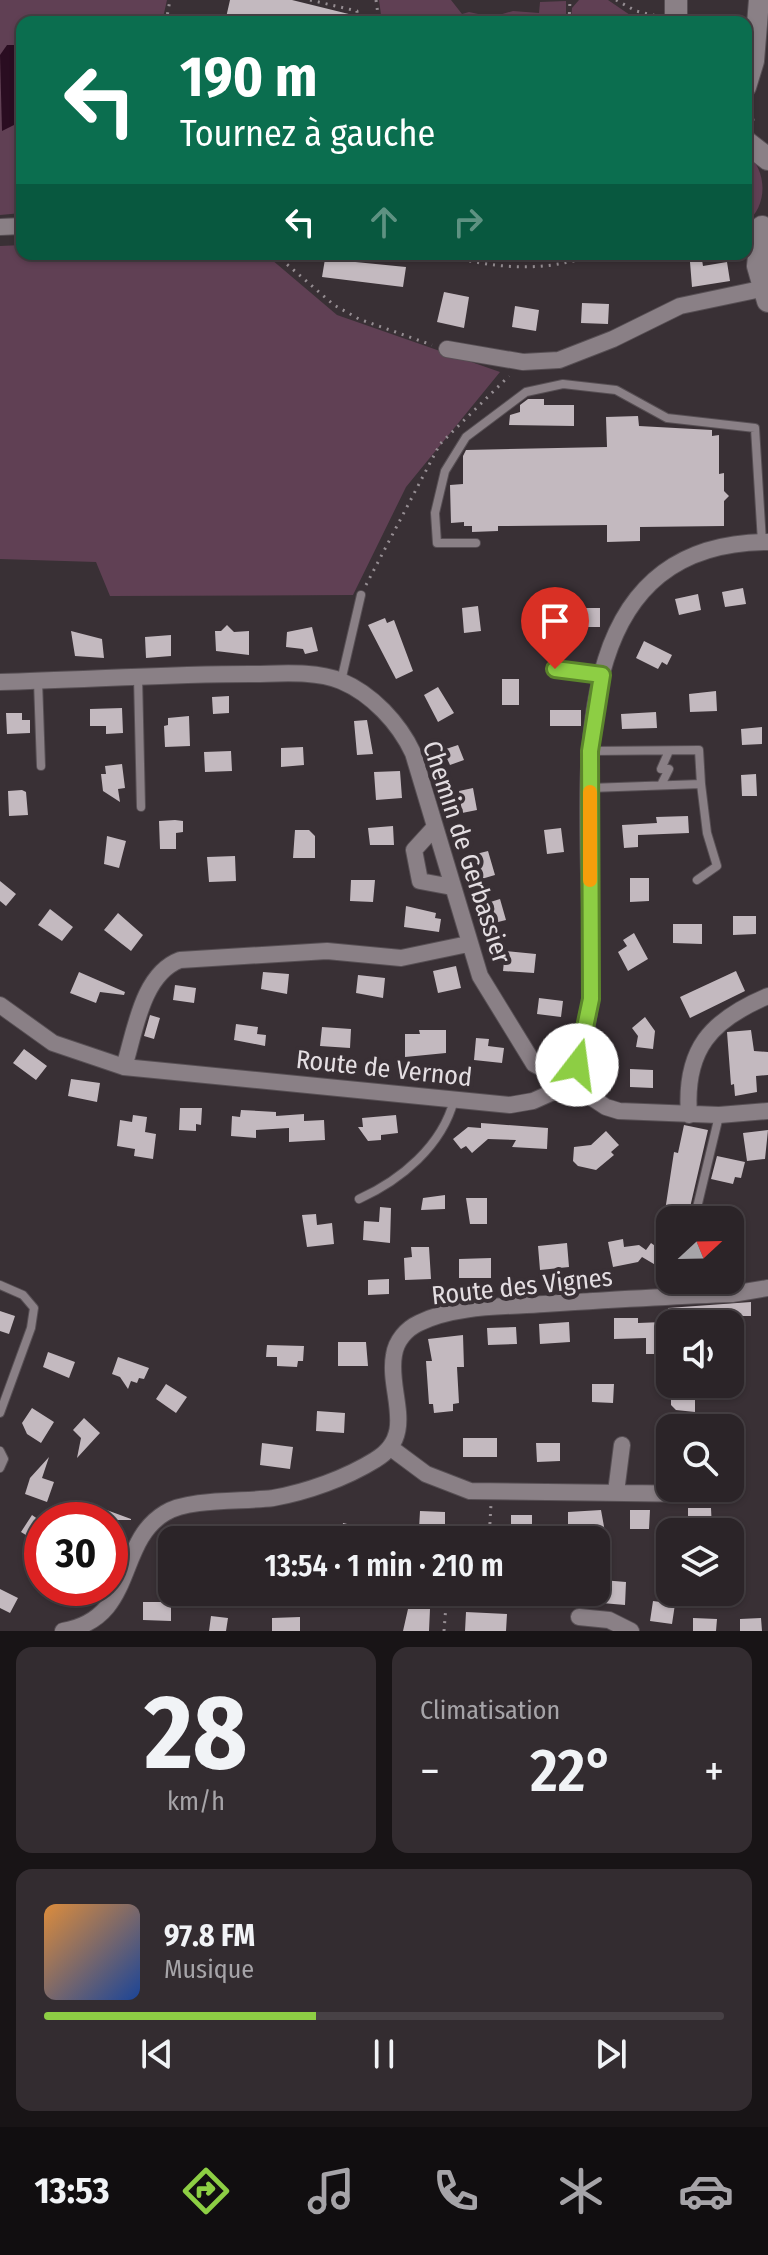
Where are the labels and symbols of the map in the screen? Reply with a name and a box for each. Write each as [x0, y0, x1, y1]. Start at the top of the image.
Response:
pin [521, 587, 589, 669]
street label: Chemin de Gerbassier [416, 737, 517, 967]
position arrow [535, 1023, 619, 1107]
street label: Route de Vernod [294, 1044, 473, 1093]
north arrow [656, 1206, 744, 1294]
street label: Route des Vignes [430, 1262, 614, 1311]
speed limit sign: 30 [24, 1502, 128, 1606]

